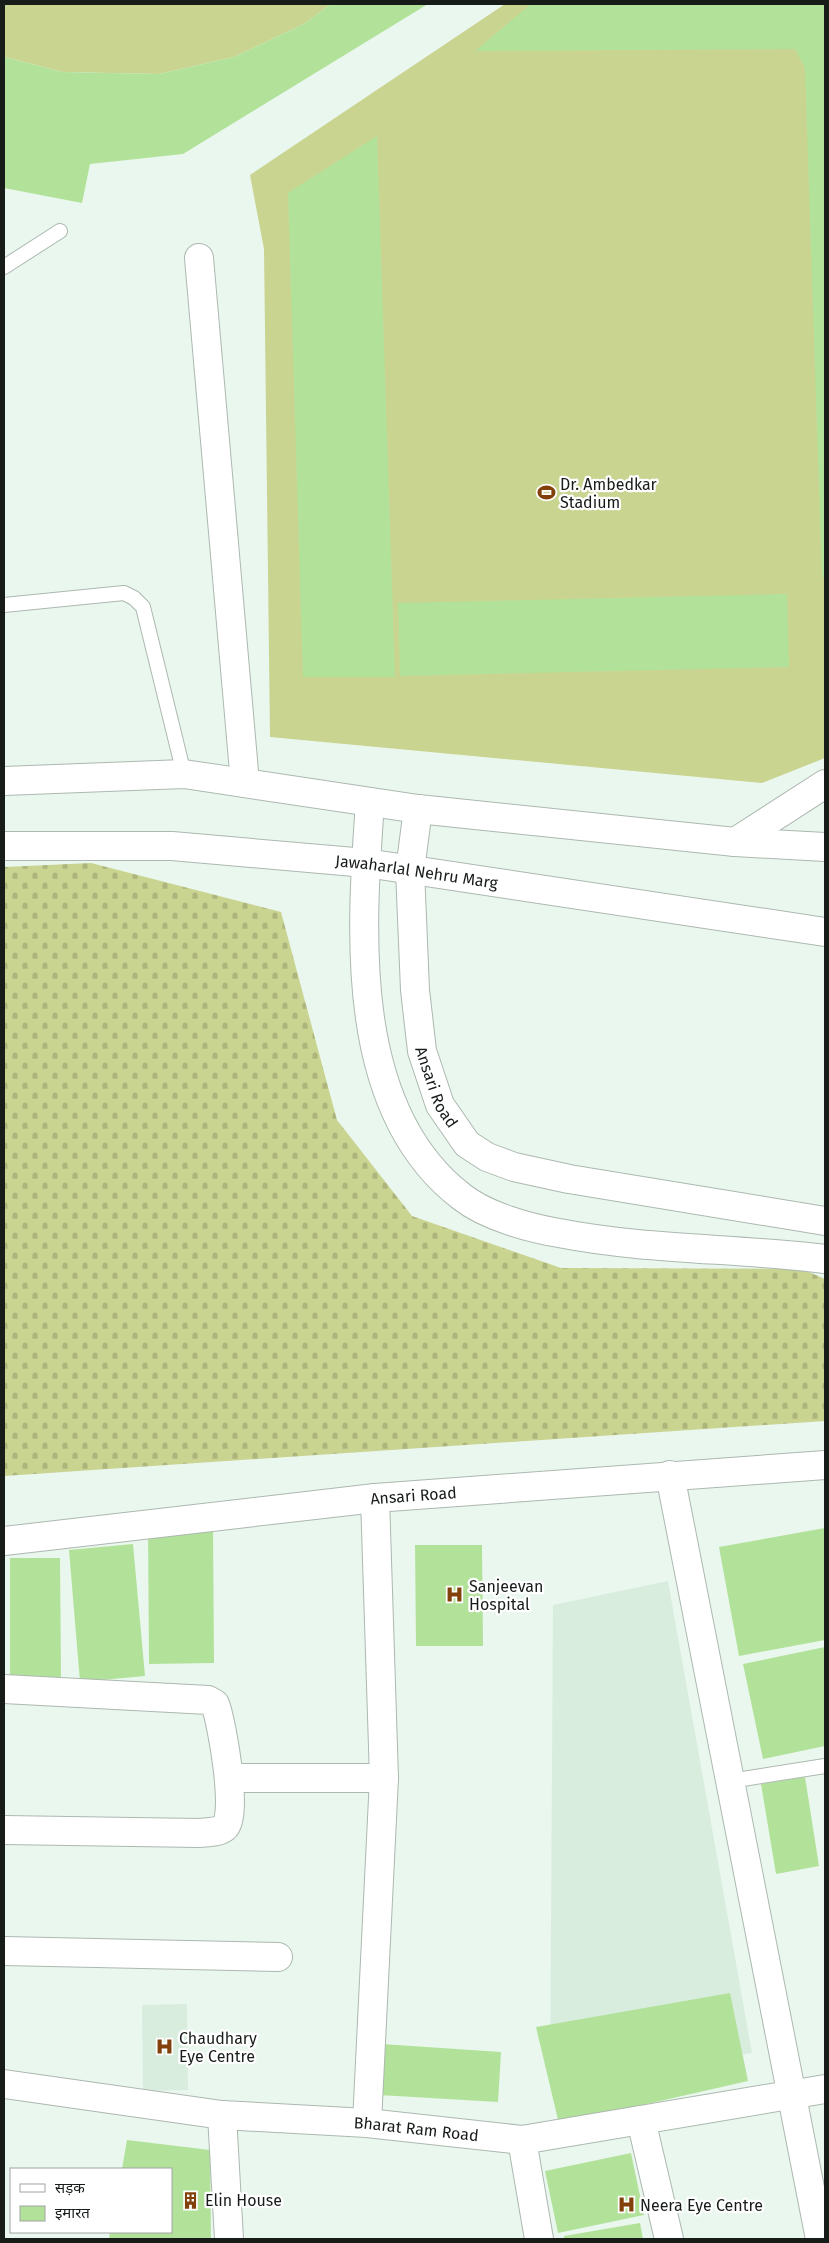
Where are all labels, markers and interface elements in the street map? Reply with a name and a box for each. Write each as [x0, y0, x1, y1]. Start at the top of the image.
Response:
place label: Dr. Ambedkar Stadium [560, 475, 658, 512]
sports icon: Dr. Ambedkar Stadium [536, 483, 556, 503]
street label: Jawaharlal Nehru Marg [334, 851, 500, 893]
street label: Ansari Road [411, 1044, 462, 1131]
street label: Ansari Road [369, 1483, 457, 1508]
place label: Sanjeevan Hospital [469, 1577, 543, 1614]
hospital icon: Sanjeevan Hospital [445, 1585, 465, 1605]
place label: Chaudhary Eye Centre [179, 2029, 257, 2066]
hospital icon: Chaudhary Eye Centre [155, 2037, 175, 2057]
street label: Bharat Ram Road [353, 2113, 480, 2145]
legend [10, 2168, 172, 2233]
text: सड़क [55, 2179, 85, 2197]
building icon: Elin House [181, 2190, 201, 2210]
place label: Elin House [205, 2191, 282, 2210]
hospital icon: Neera Eye Centre [616, 2195, 636, 2215]
place label: Neera Eye Centre [640, 2196, 763, 2215]
text: इमारत [55, 2204, 90, 2222]

